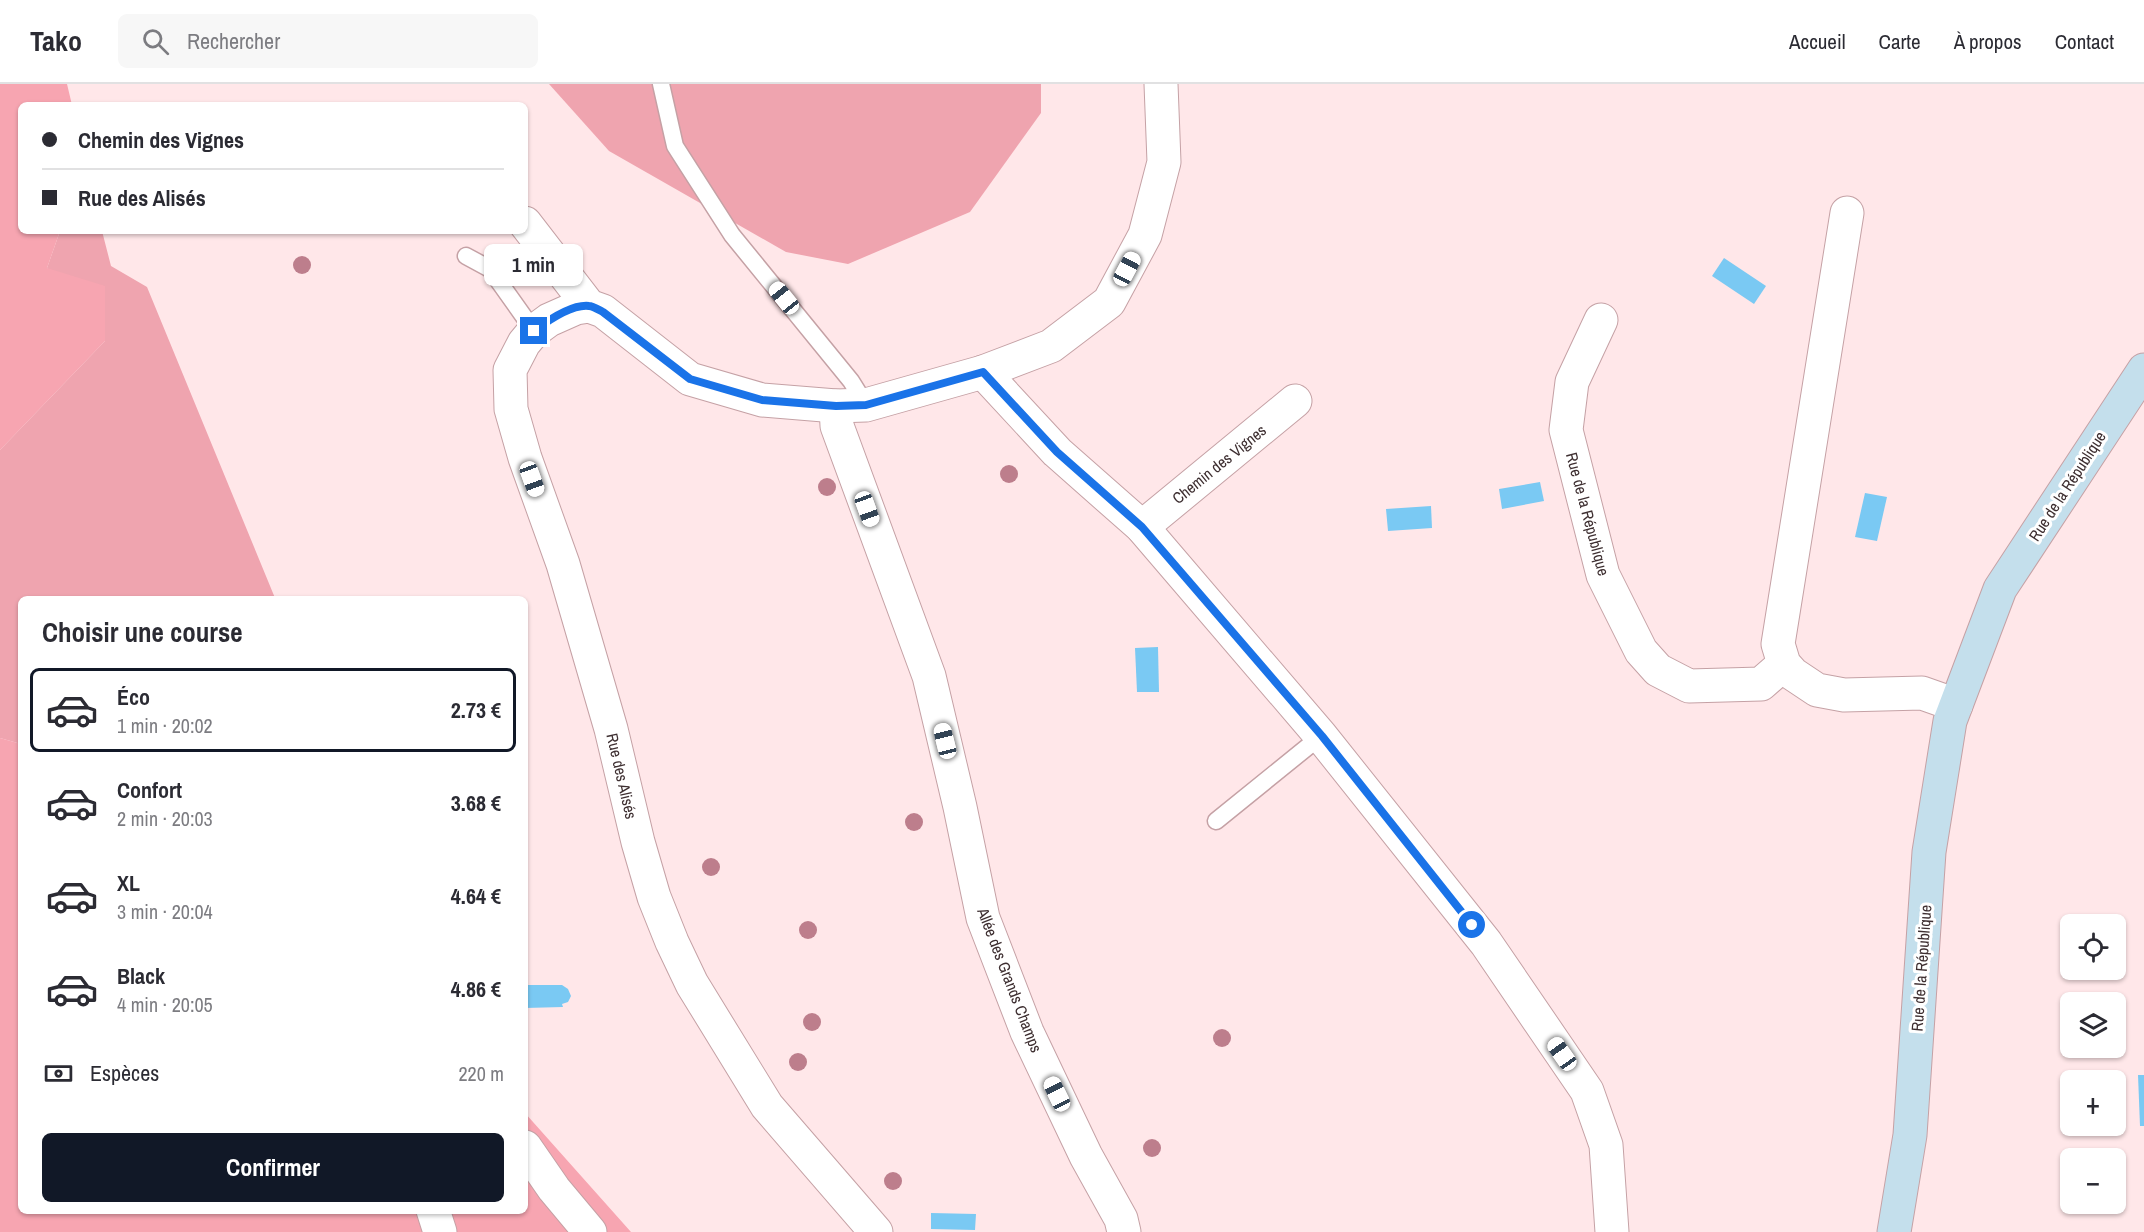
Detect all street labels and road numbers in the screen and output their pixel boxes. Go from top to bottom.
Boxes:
street label: Chemin des Vignes [1167,419,1271,509]
street label: Rue de la République [2023,427,2111,545]
street label: Rue de la République [1561,450,1615,578]
street label: Rue des Alisés [601,731,643,821]
street label: Allée des Grands Champs [972,904,1048,1055]
street label: Rue de la République [1906,904,1936,1032]

